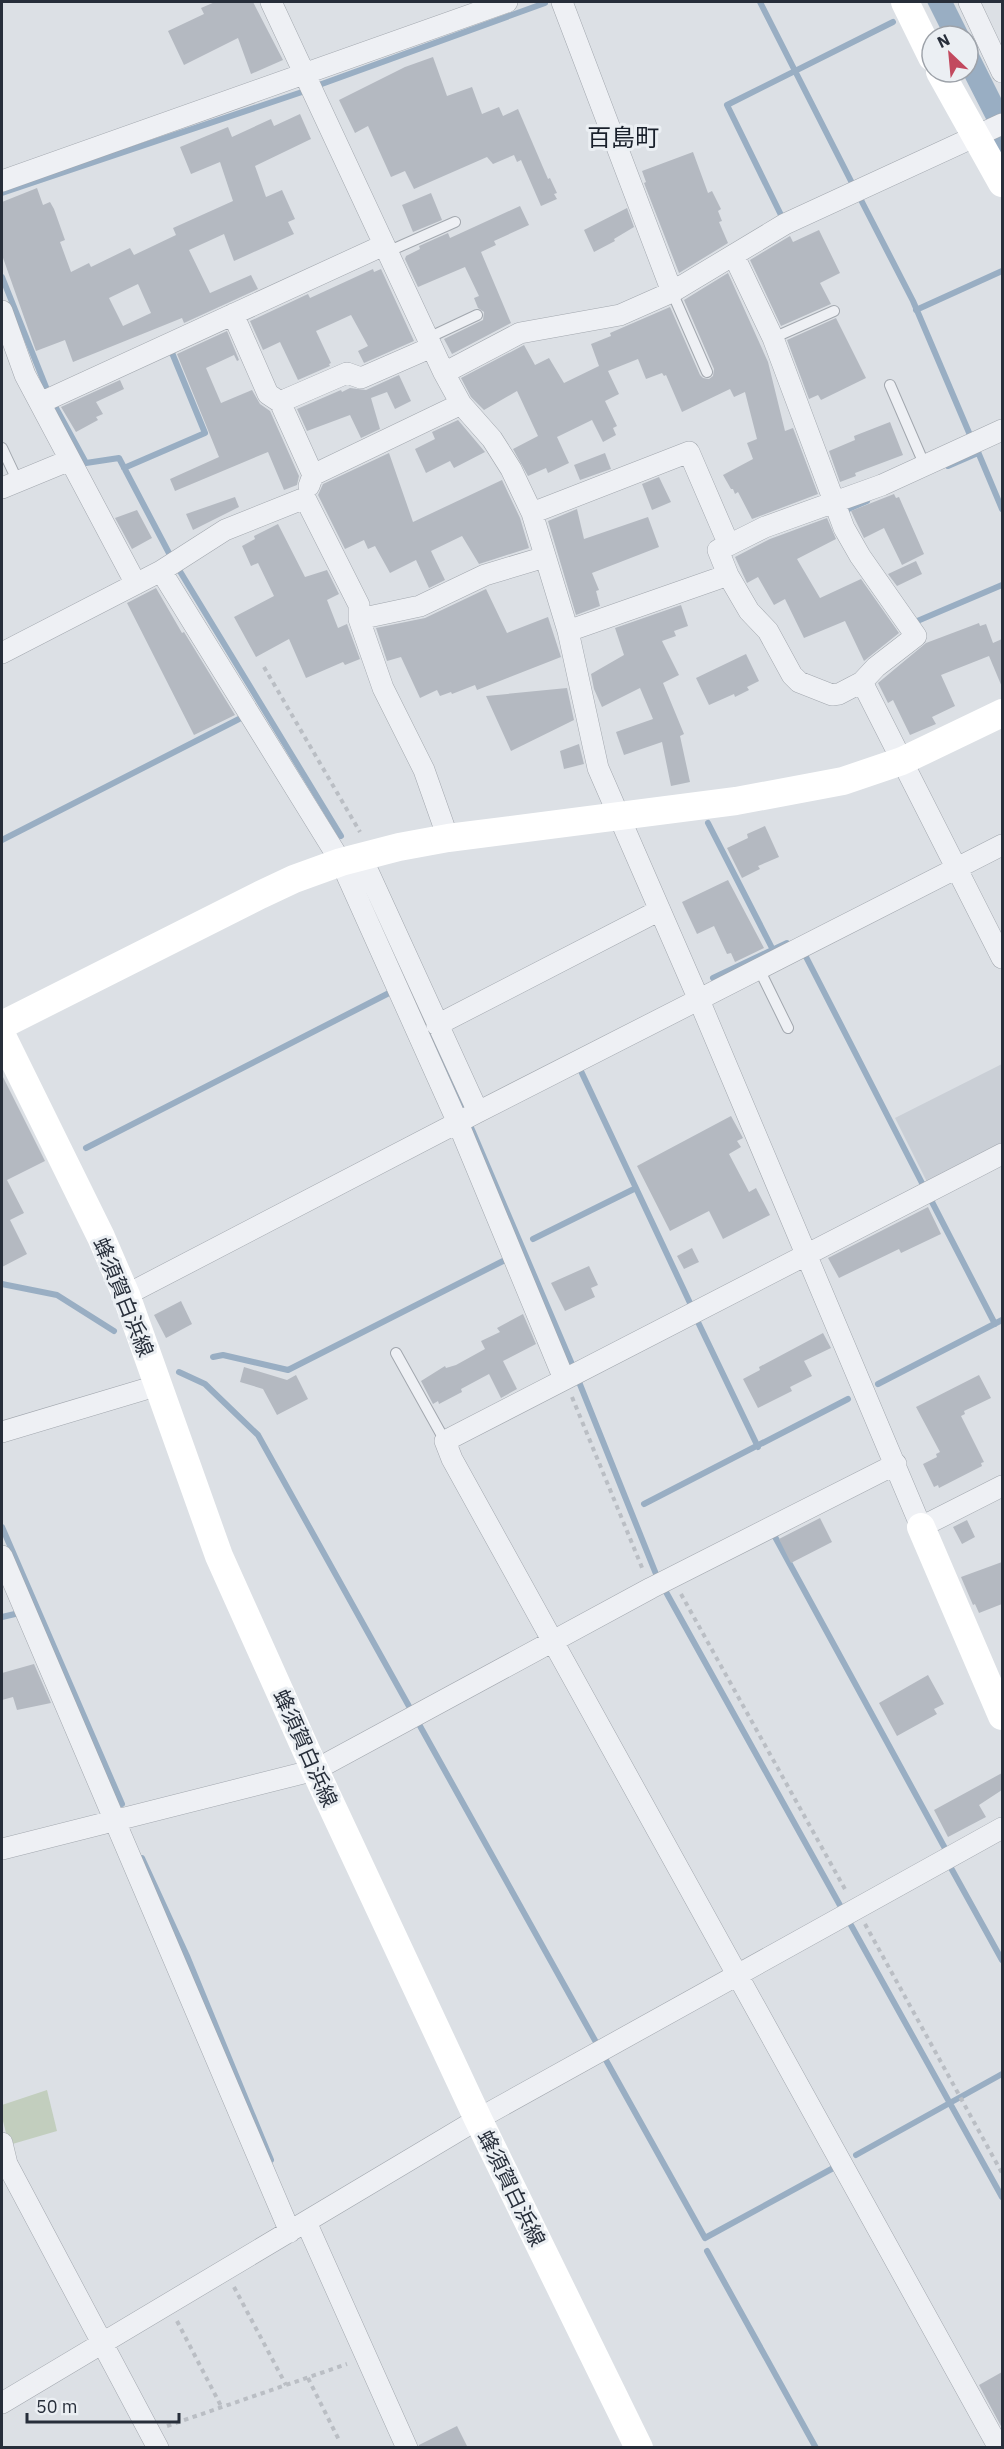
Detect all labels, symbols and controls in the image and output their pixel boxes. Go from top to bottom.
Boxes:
north arrow [920,24,980,84]
text: N [934,29,953,52]
district label: 百島町 [587,121,659,153]
street label: 蜂須賀白浜線 [87,1233,161,1361]
street label: 蜂須賀白浜線 [268,1685,344,1811]
street label: 蜂須賀白浜線 [472,2125,552,2251]
scale bar [27,2386,178,2424]
text: 50 m [36,2395,78,2418]

